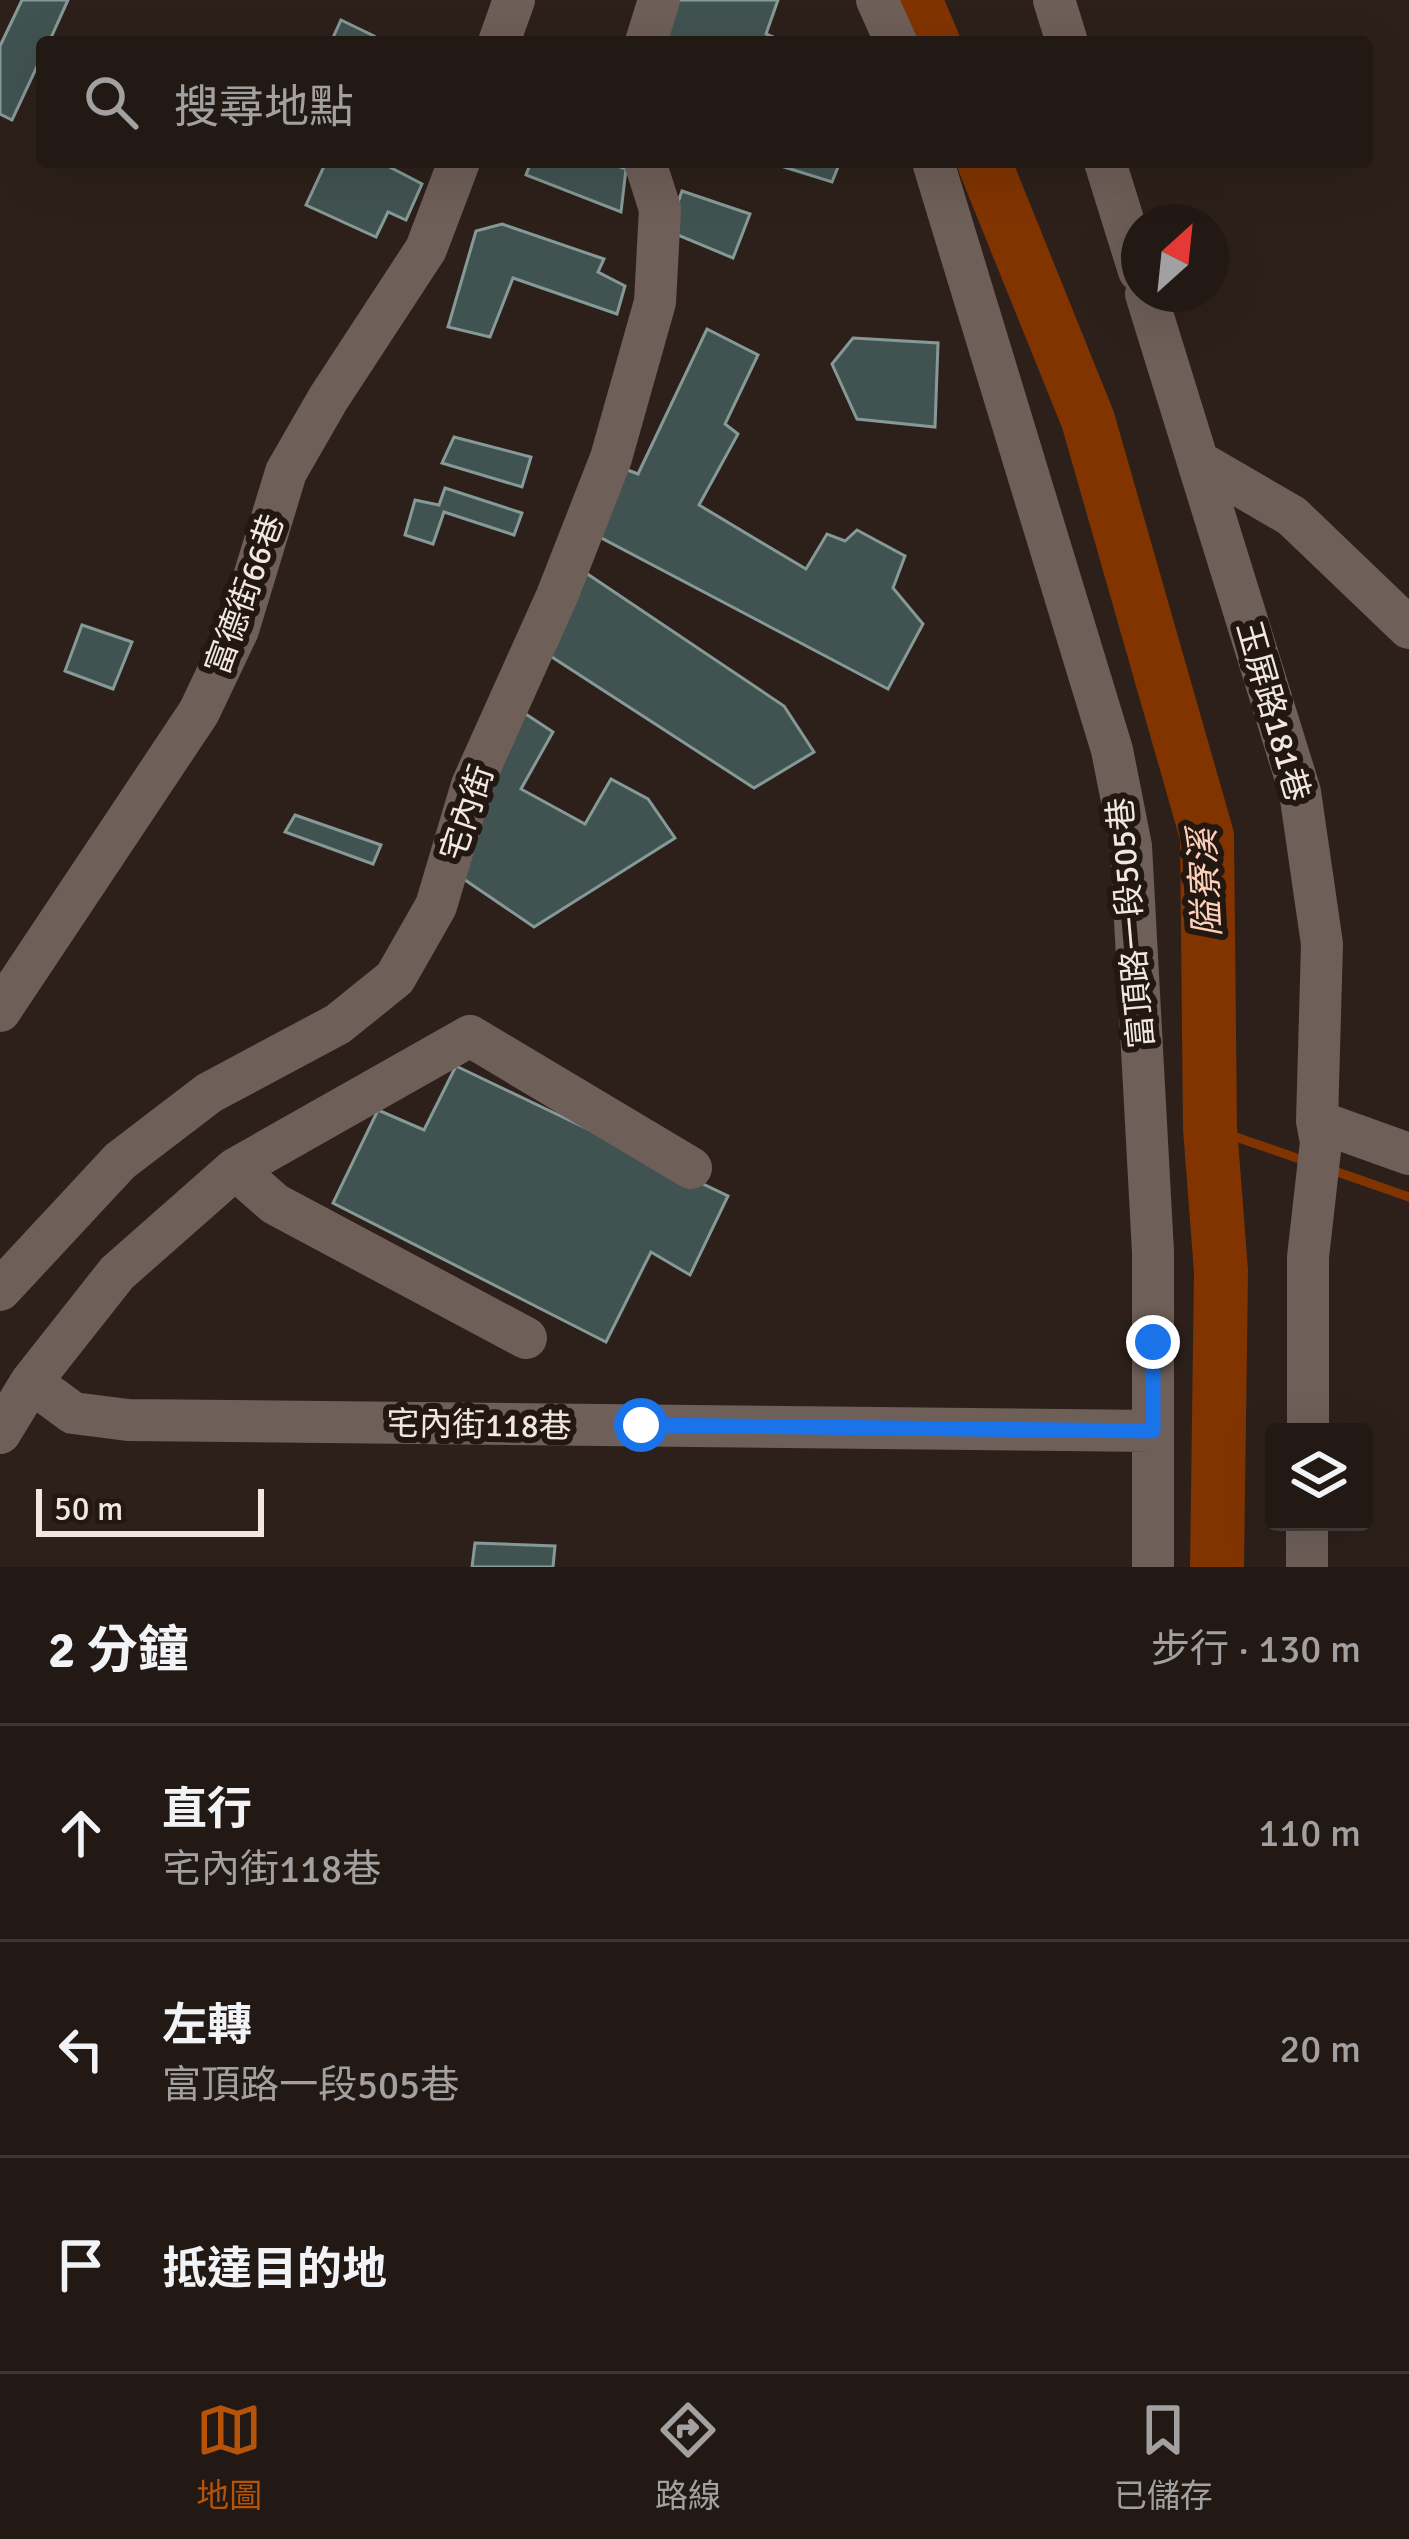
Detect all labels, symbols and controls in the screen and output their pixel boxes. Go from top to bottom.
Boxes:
search box [36,36,1373,168]
icon: search [78,69,144,135]
text: 搜尋地點 [174,80,354,135]
north arrow [1121,204,1229,312]
street label: 富德街66巷 [197,509,293,680]
street label: 玉屏路181巷 [1227,617,1318,806]
street label: 宅內街 [432,760,503,867]
street label: 富頂路一段505巷 [1100,796,1163,1050]
water label: 隘寮溪 [1180,823,1231,938]
route end [1126,1315,1180,1369]
route start [614,1398,668,1452]
street label: 宅內街118巷 [386,1403,572,1448]
map controls [1265,1423,1373,1531]
button: layers [1265,1423,1373,1531]
scale bar [36,1483,264,1536]
text: 50 m [54,1489,123,1530]
text: 2 分鐘 [48,1619,189,1682]
text: 步行 · 130 m [1151,1625,1361,1673]
text: 直行 [162,1782,252,1837]
icon: ahead [48,1800,114,1866]
text: 110 m [1258,1809,1361,1857]
text: 宅內街118巷 [162,1845,381,1893]
text: 左轉 [162,1998,252,2053]
icon: left [48,2016,114,2082]
text: 20 m [1279,2025,1361,2073]
text: 富頂路一段505巷 [162,2061,459,2109]
icon: arrive [48,2232,114,2298]
text: 抵達目的地 [162,2242,387,2297]
tab: 地圖 [196,2397,262,2517]
tab: 路線 [655,2397,721,2517]
tab: 已儲存 [1114,2397,1213,2517]

